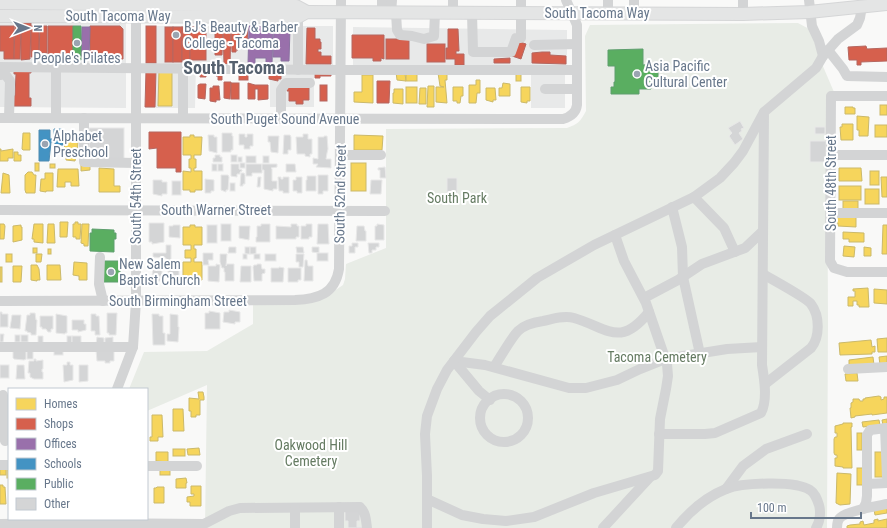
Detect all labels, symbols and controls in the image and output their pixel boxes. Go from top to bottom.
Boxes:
street label: South Tacoma Way [545,5,650,21]
north arrow [8,8,48,48]
street label: South Tacoma Way [66,8,171,24]
place label: BJ's Beauty & Barber College - Tacoma [184,19,298,51]
text: N [31,25,44,32]
marker: BJ's Beauty & Barber College - Tacoma [171,30,181,40]
marker: People's Pilates [72,38,82,48]
place label: People's Pilates [33,50,121,66]
district label: South Tacoma [183,57,285,78]
place label: Asia Pacific Cultural Center [645,58,727,90]
marker: Asia Pacific Cultural Center [632,69,642,79]
street label: South Puget Sound Avenue [211,111,360,127]
place label: Alphabet Preschool [53,128,108,160]
street label: South 48th Street [823,135,839,231]
marker: Alphabet Preschool [40,139,50,149]
street label: South 52nd Street [331,144,349,244]
street label: South 54th Street [128,148,144,244]
park label: South Park [427,190,488,206]
street label: South Warner Street [161,202,271,218]
place label: New Salem Baptist Church [119,256,200,288]
marker: New Salem Baptist Church [106,267,116,277]
street label: South Birmingham Street [109,293,247,309]
park label: Tacoma Cemetery [607,349,707,365]
legend [8,388,148,520]
text: Homes [44,397,78,411]
text: Shops [44,417,73,431]
text: Offices [44,437,77,451]
park label: Oakwood Hill Cemetery [274,437,348,469]
text: Schools [44,457,82,471]
text: Public [44,477,74,491]
scale bar [751,494,861,520]
text: Other [44,497,70,511]
text: 100 m [757,501,787,515]

